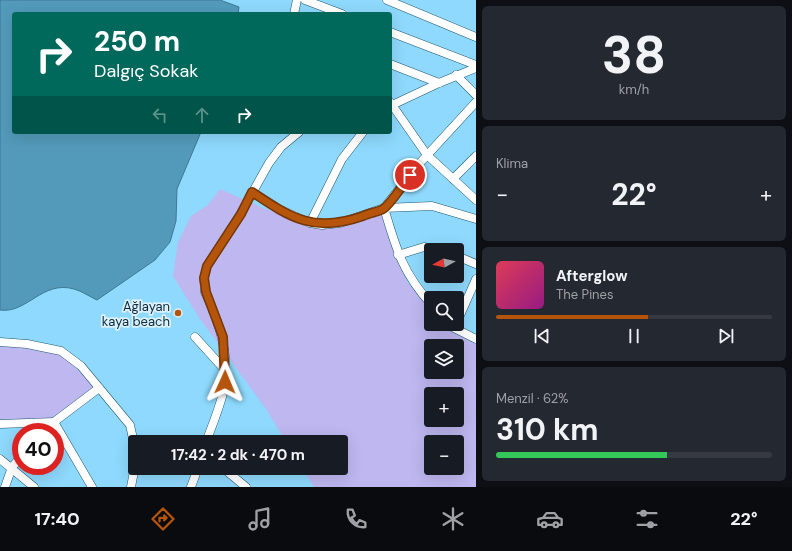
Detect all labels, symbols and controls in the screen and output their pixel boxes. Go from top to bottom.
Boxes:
text: 38 [602,21,666,89]
text: 250 m [94,23,180,60]
icon: right [28,28,80,80]
text: Dalgıç Sokak [94,59,198,83]
text: km/h [619,81,649,98]
icon: left [149,104,171,126]
icon: ahead [191,104,213,126]
icon: right [233,104,255,126]
text: Klima [496,155,528,172]
pin [393,158,427,192]
icon: arrive [399,164,421,186]
text: 22° [611,175,657,214]
text: − [496,180,508,209]
text: + [760,180,772,209]
north arrow [424,243,464,283]
map controls [424,243,464,475]
text: Afterglow [556,266,628,286]
text: The Pines [556,286,613,303]
button: search [424,291,464,331]
place label: Ağlayan kaya beach [102,298,170,330]
marker: Ağlayan kaya beach [173,308,183,318]
icon: previous [531,325,553,347]
icon: pause [623,325,645,347]
icon: next [715,325,737,347]
button: layers [424,339,464,379]
position arrow [204,361,246,403]
button: + [424,387,464,427]
text: Menzil · 62% [496,390,569,407]
text: 310 km [496,410,599,449]
speed limit sign: 40 [12,423,64,475]
button: − [424,435,464,475]
text: 17:42 · 2 dk · 470 m [171,445,305,465]
icon: directions [149,505,177,533]
icon: music [246,505,274,533]
icon: phone [342,505,370,533]
icon: climate [439,505,467,533]
icon: car [536,505,564,533]
icon: filters [633,505,661,533]
text: 17:40 [34,507,80,531]
text: 22° [730,507,758,531]

